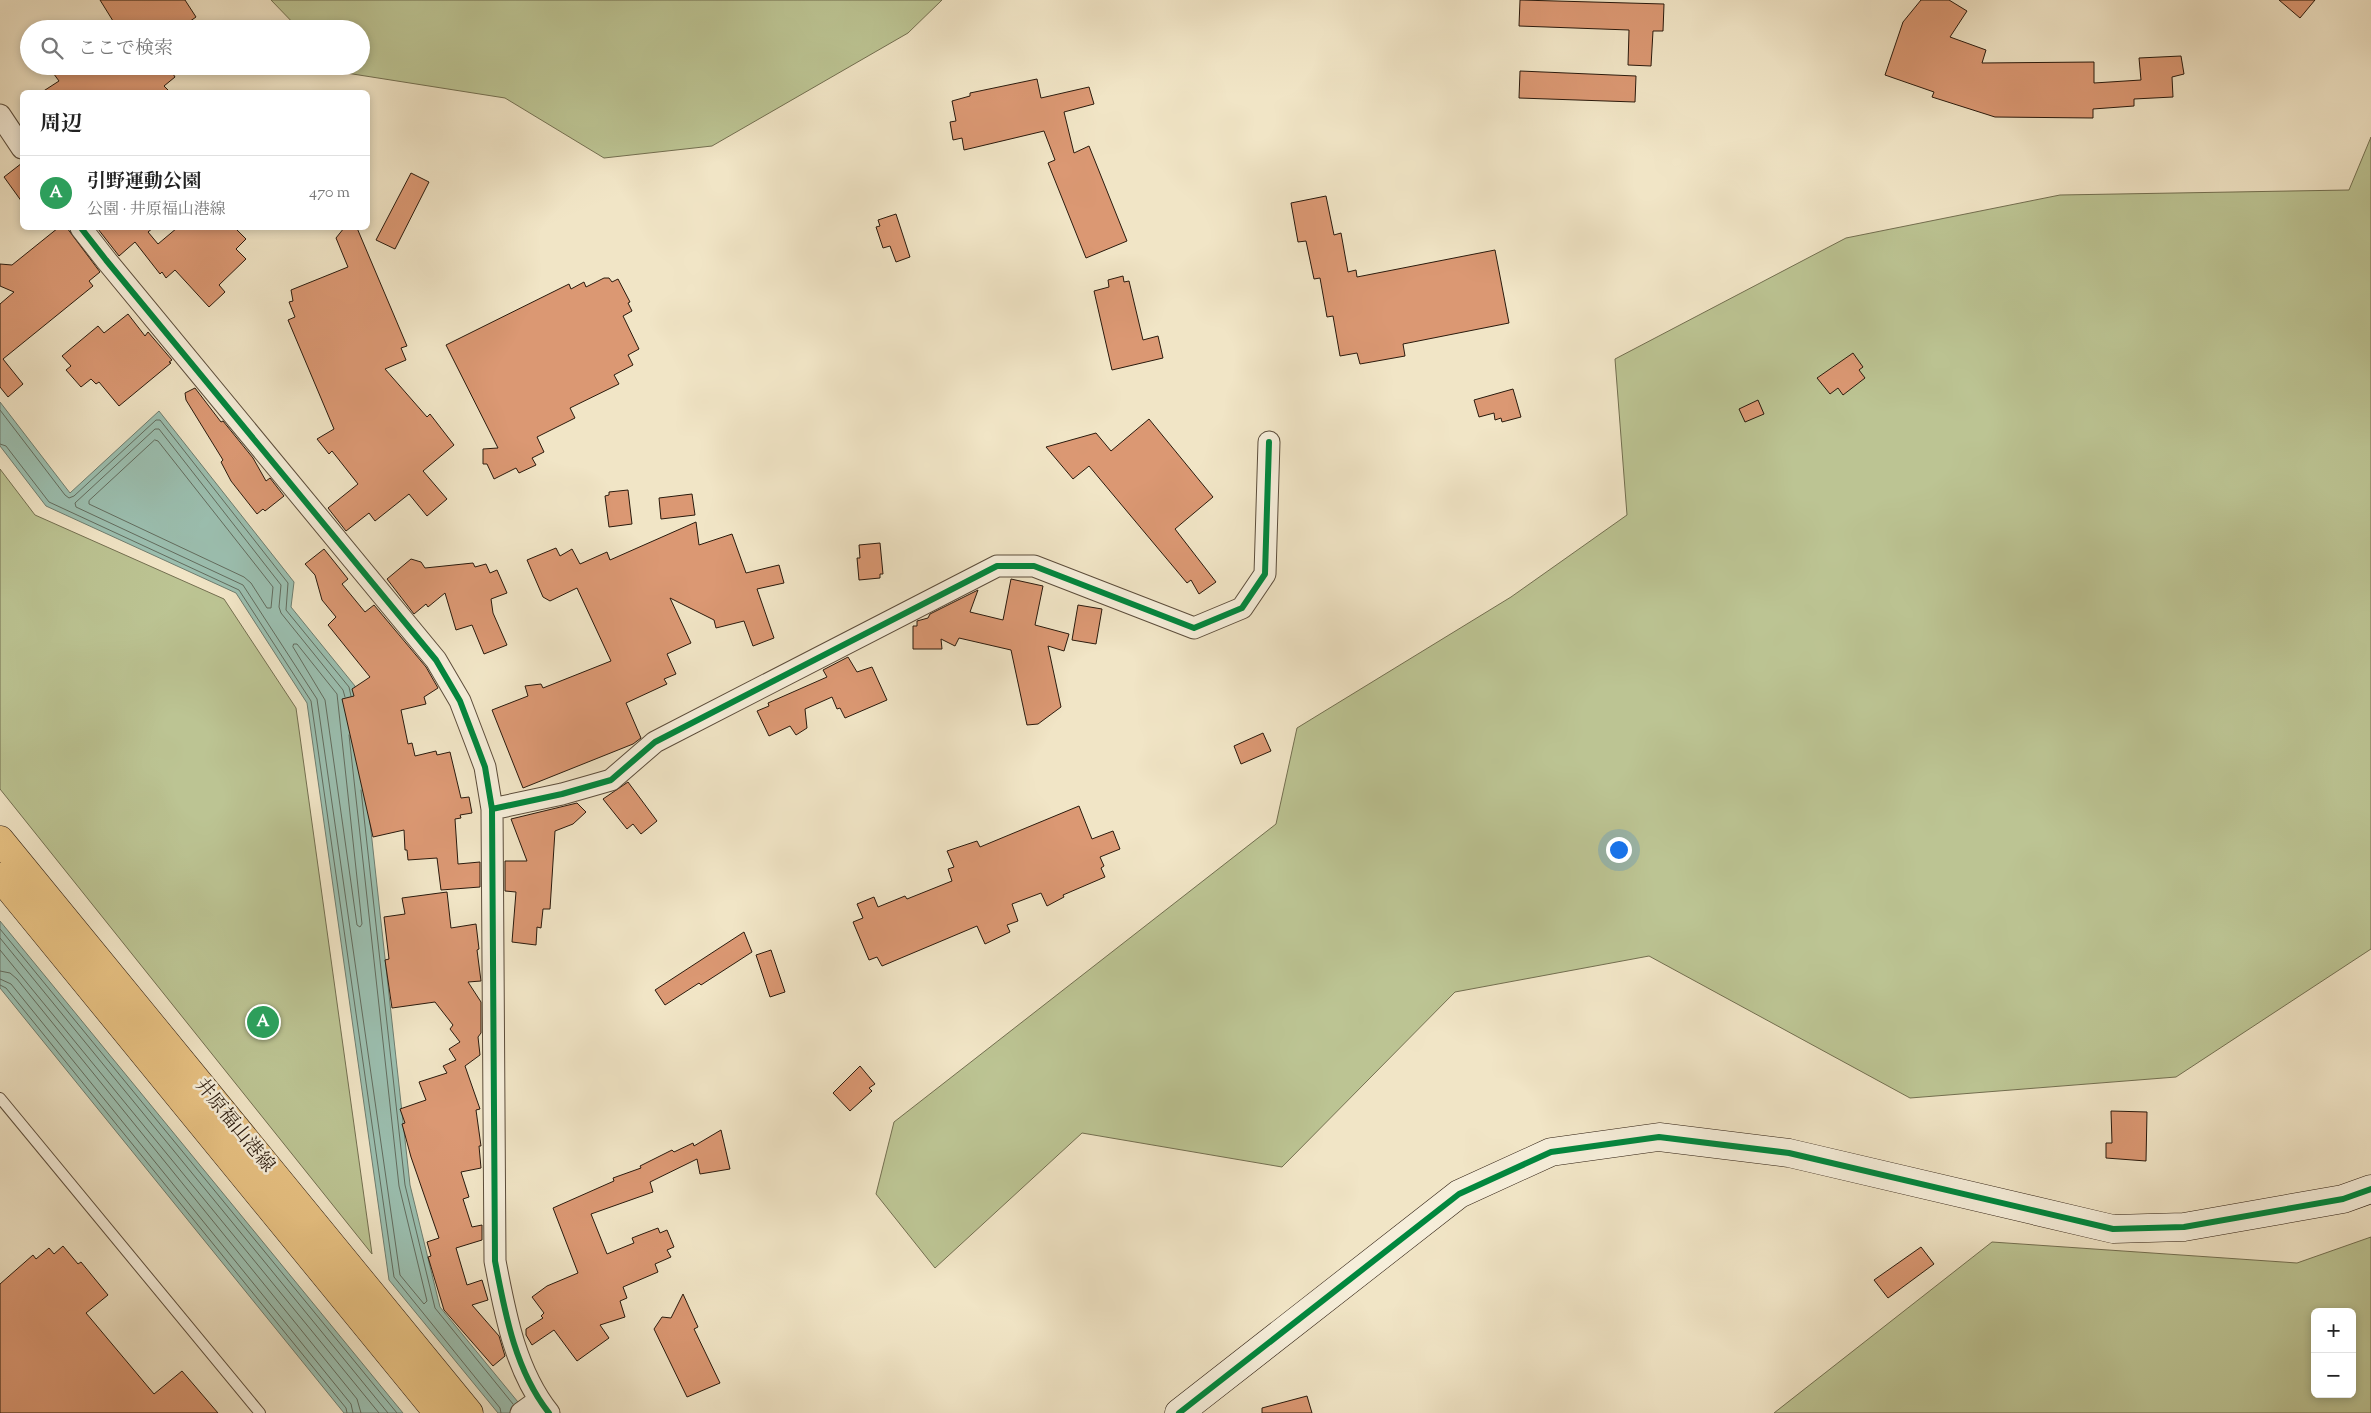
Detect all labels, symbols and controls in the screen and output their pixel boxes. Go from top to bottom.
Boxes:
search box [20,20,370,75]
icon: search [38,34,66,62]
text: ここで検索 [78,36,173,63]
text: 周辺 [40,110,82,140]
text: 引野運動公園 [87,169,201,196]
text: A [50,182,63,205]
text: 470 m [309,182,350,205]
text: 公園 · 井原福山港線 [87,199,226,222]
your location [1606,837,1632,863]
pin: A [247,1003,279,1041]
street label: 井原福山港線 [188,1073,280,1179]
map controls [2311,1308,2356,1398]
button: + [2311,1308,2356,1353]
button: − [2311,1353,2356,1398]

